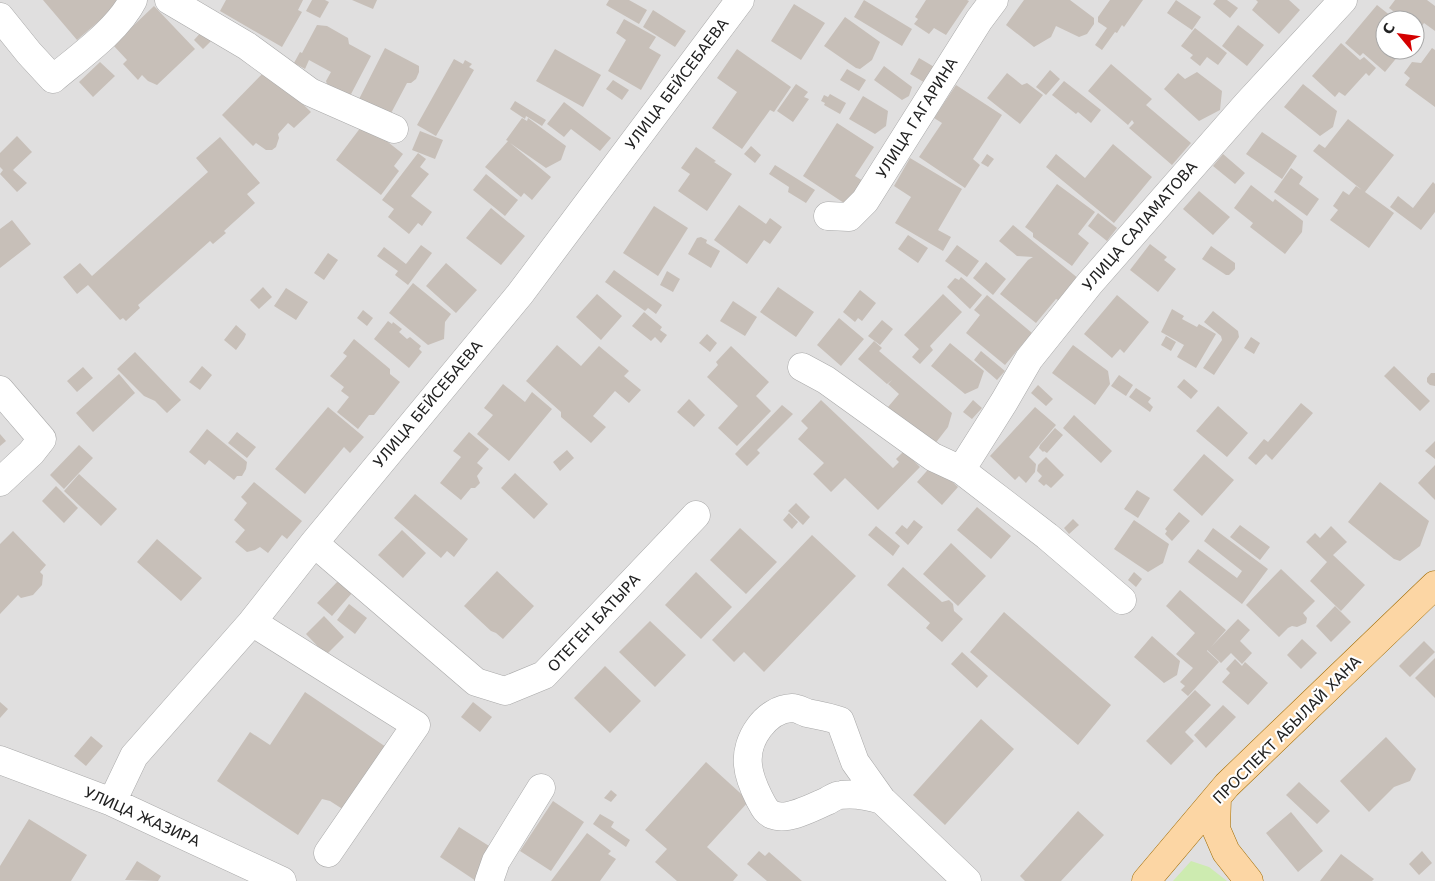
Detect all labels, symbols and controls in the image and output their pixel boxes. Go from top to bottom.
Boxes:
north arrow [1375,10,1425,60]
street label: УЛИЦА БЕЙСЕБАЕВА [621,14,733,153]
text: С [1379,20,1398,37]
street label: УЛИЦА ГАГАРИНА [873,54,962,182]
street label: УЛИЦА САЛАМАТОВА [1079,157,1202,294]
street label: УЛИЦА БЕЙСЕБАЕВА [369,336,487,471]
street label: ОТЕГЕН БАТЫРА [544,570,645,676]
street label: ПРОСПЕКТ АБЫЛАЙ ХАНА [1209,651,1365,808]
street label: УЛИЦА ЖАЗИРА [81,783,203,851]

